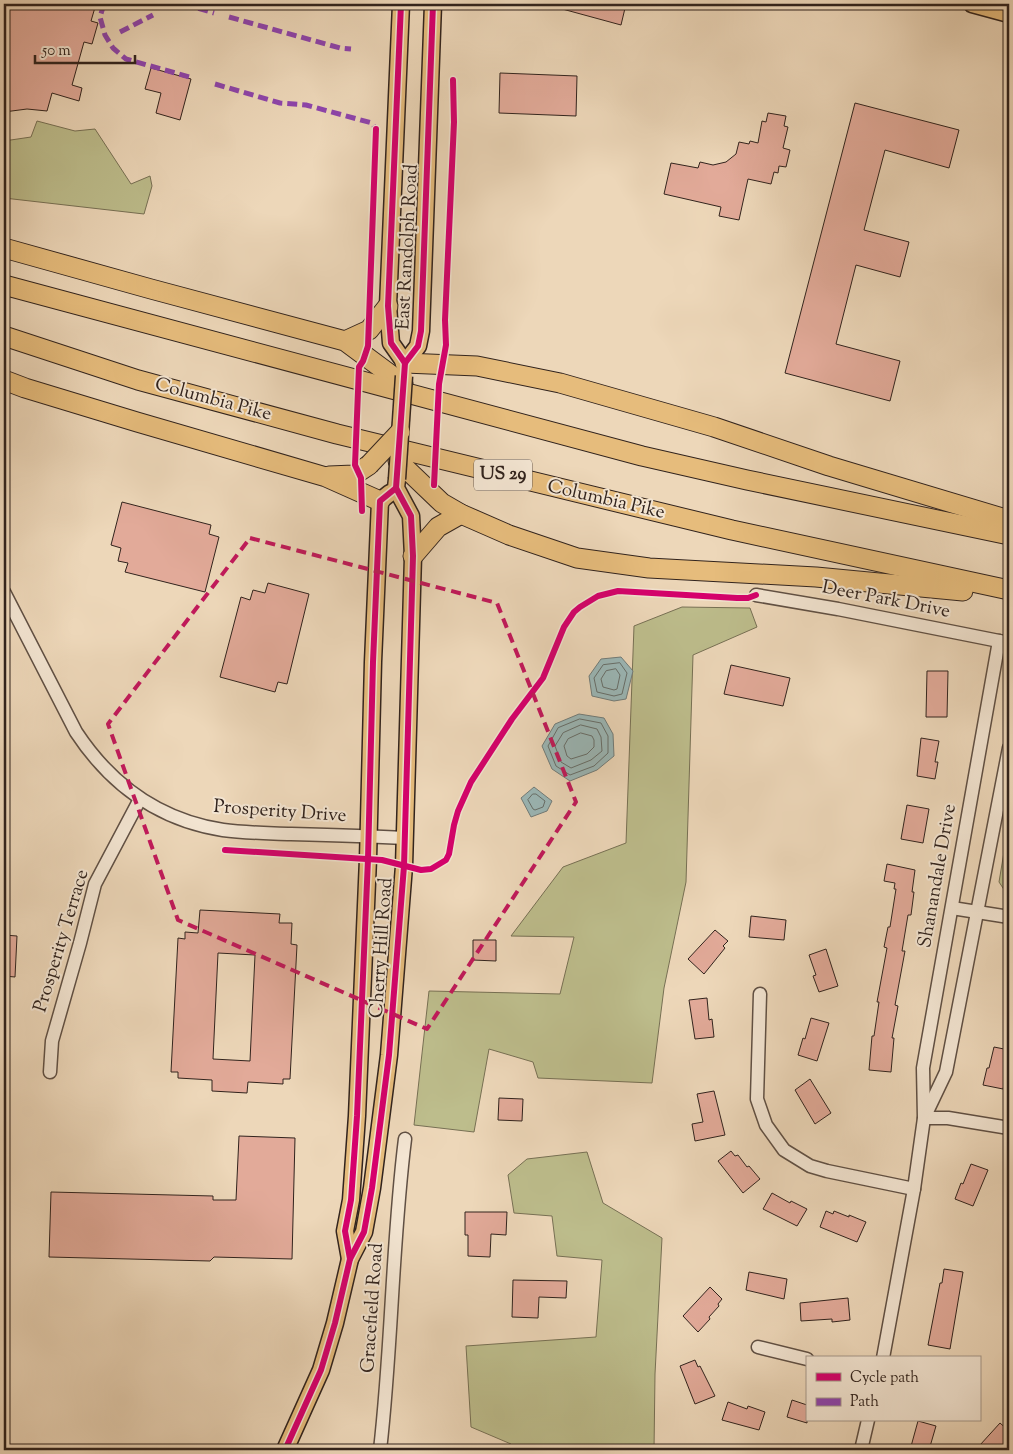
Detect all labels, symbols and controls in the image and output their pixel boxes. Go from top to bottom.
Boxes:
scale bar [35,32,135,64]
text: 50 m [41,41,71,62]
street label: East Randolph Road [390,163,426,331]
street label: Columbia Pike [152,371,275,429]
road number: US 29 [474,460,532,490]
street label: Columbia Pike [545,473,668,527]
street label: Deer Park Drive [820,574,953,626]
street label: Prosperity Drive [213,794,347,830]
street label: Shanandale Drive [912,802,964,950]
street label: Prosperity Terrace [27,866,97,1016]
street label: Cherry Hill Road [364,877,400,1019]
street label: Gracefield Road [355,1242,391,1374]
legend [806,1356,980,1422]
text: Cycle path [850,1368,919,1389]
text: Path [850,1392,879,1413]

